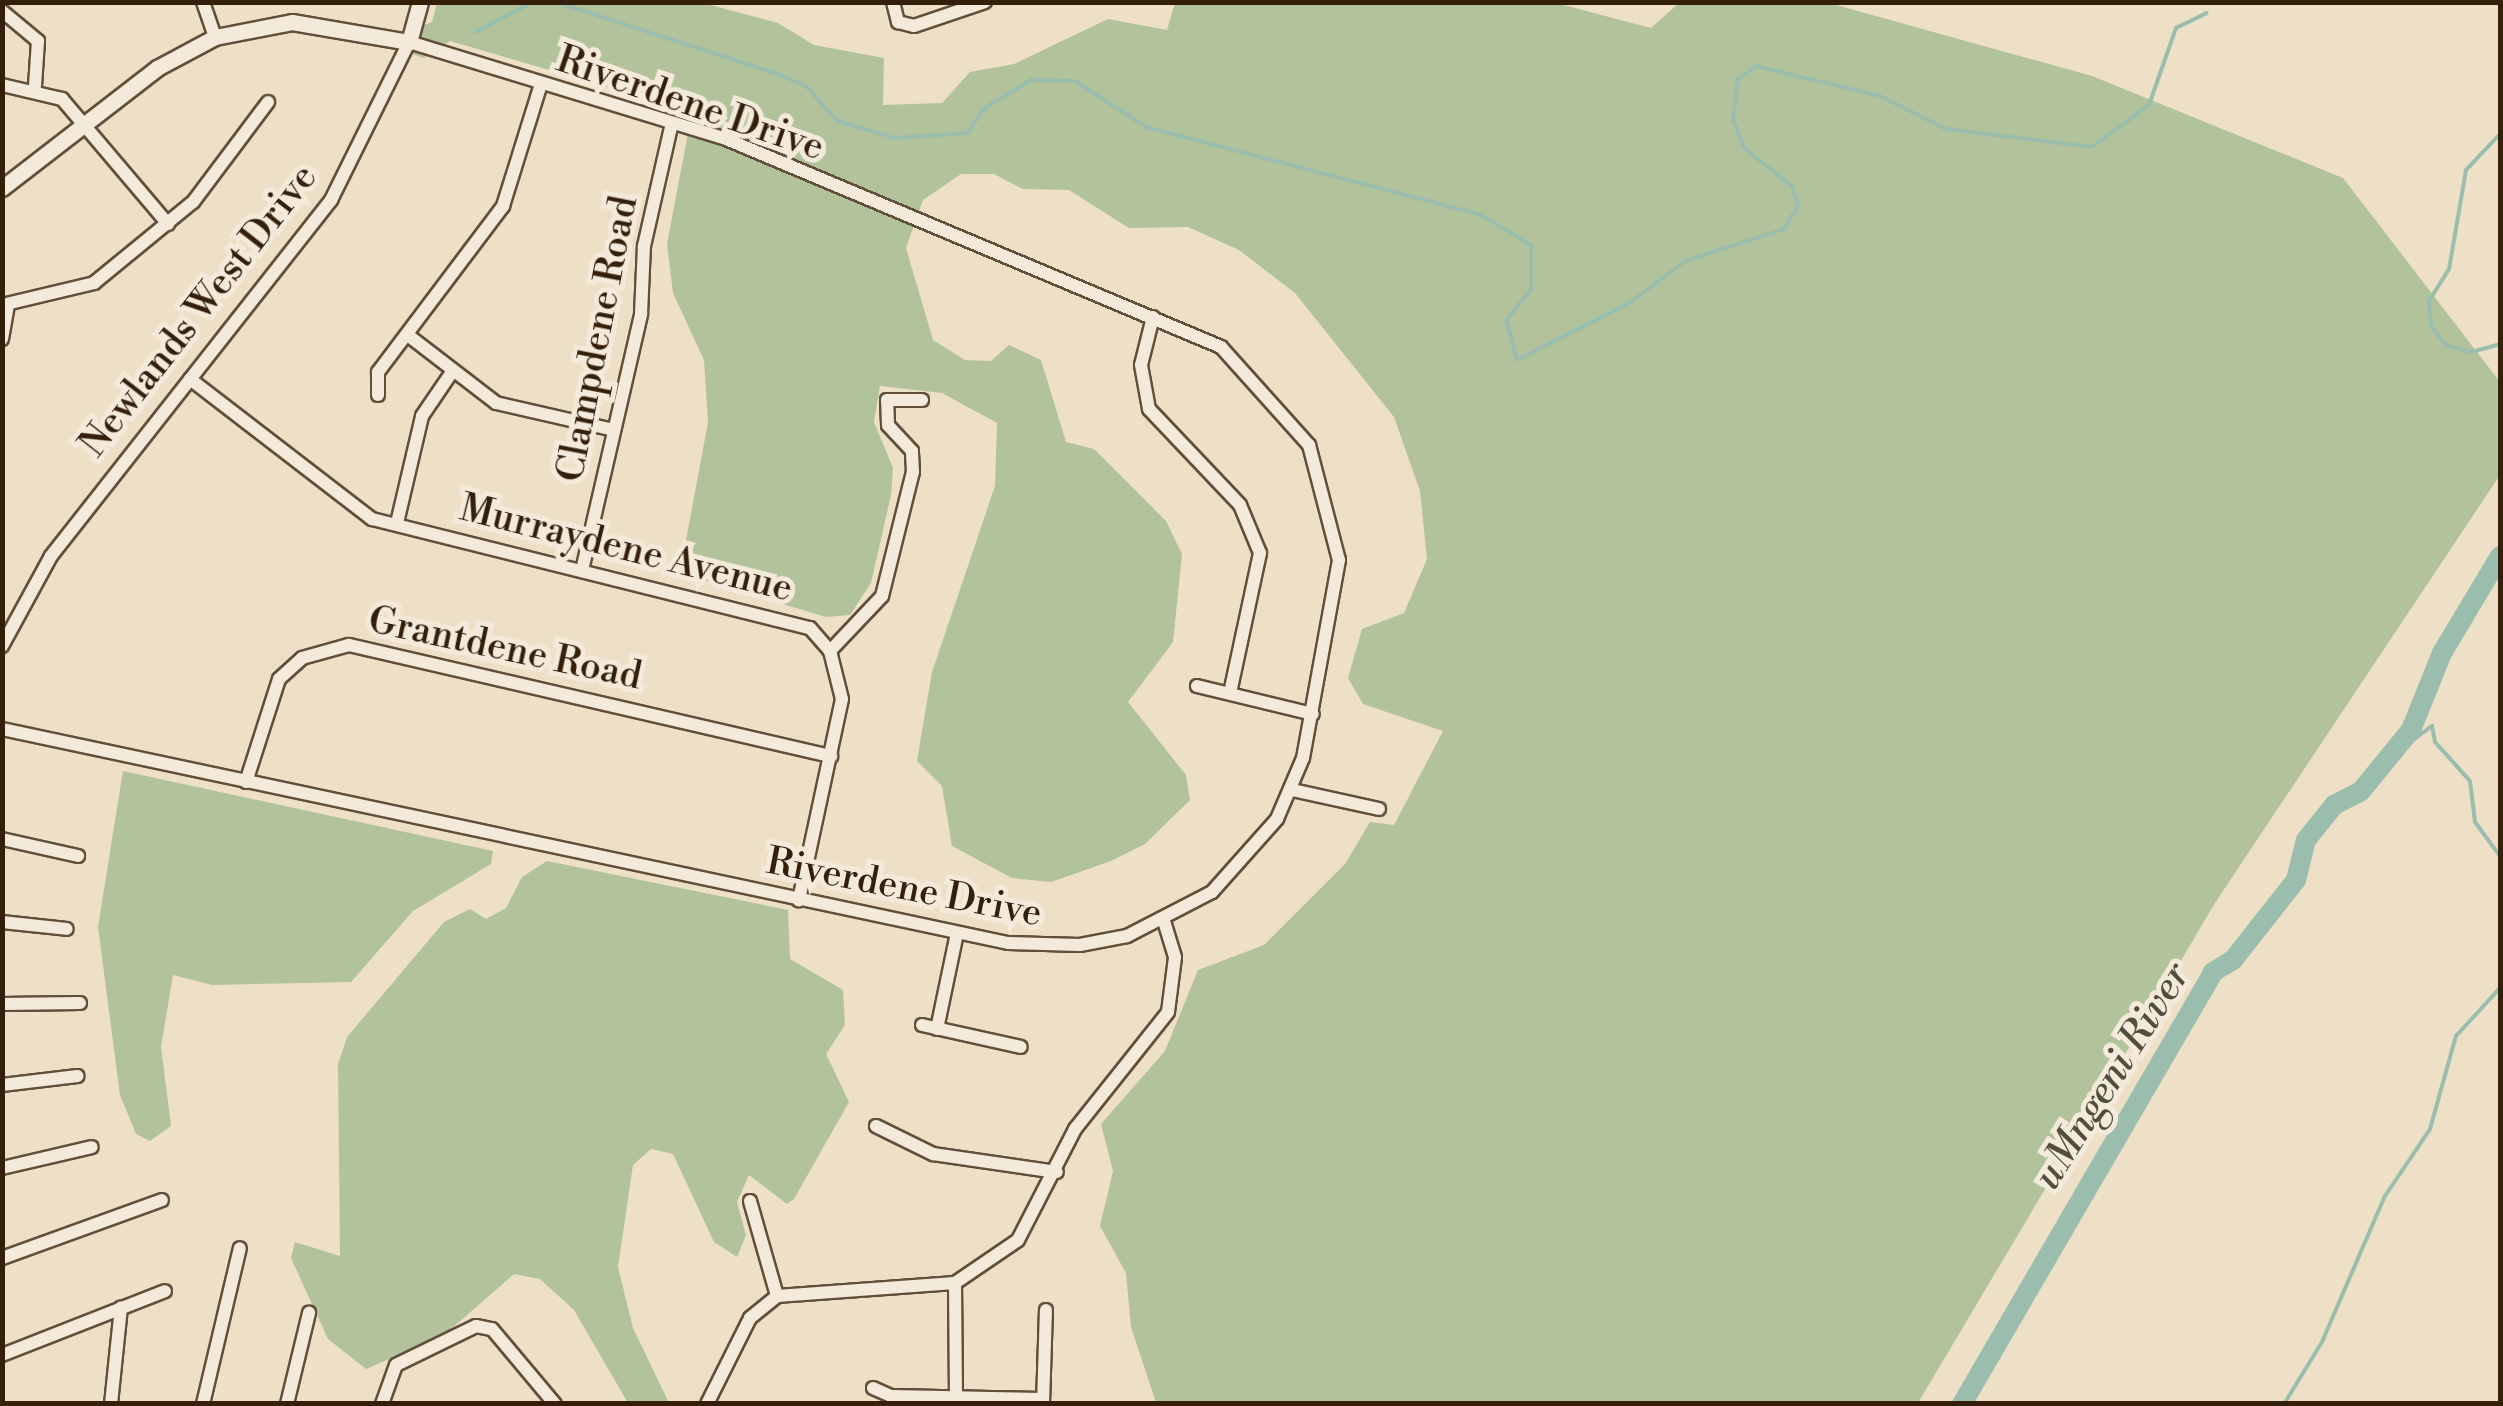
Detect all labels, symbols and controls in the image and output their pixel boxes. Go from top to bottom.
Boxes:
street label: Riverdene Drive [550,37,830,171]
street label: Newlands West Drive [71,156,327,466]
street label: Clampdene Road [548,192,648,486]
street label: Murraydene Avenue [455,486,797,612]
street label: Grantdene Road [364,598,646,700]
street label: Riverdene Drive [762,839,1046,937]
water label: uMngeni River [2023,954,2201,1198]

